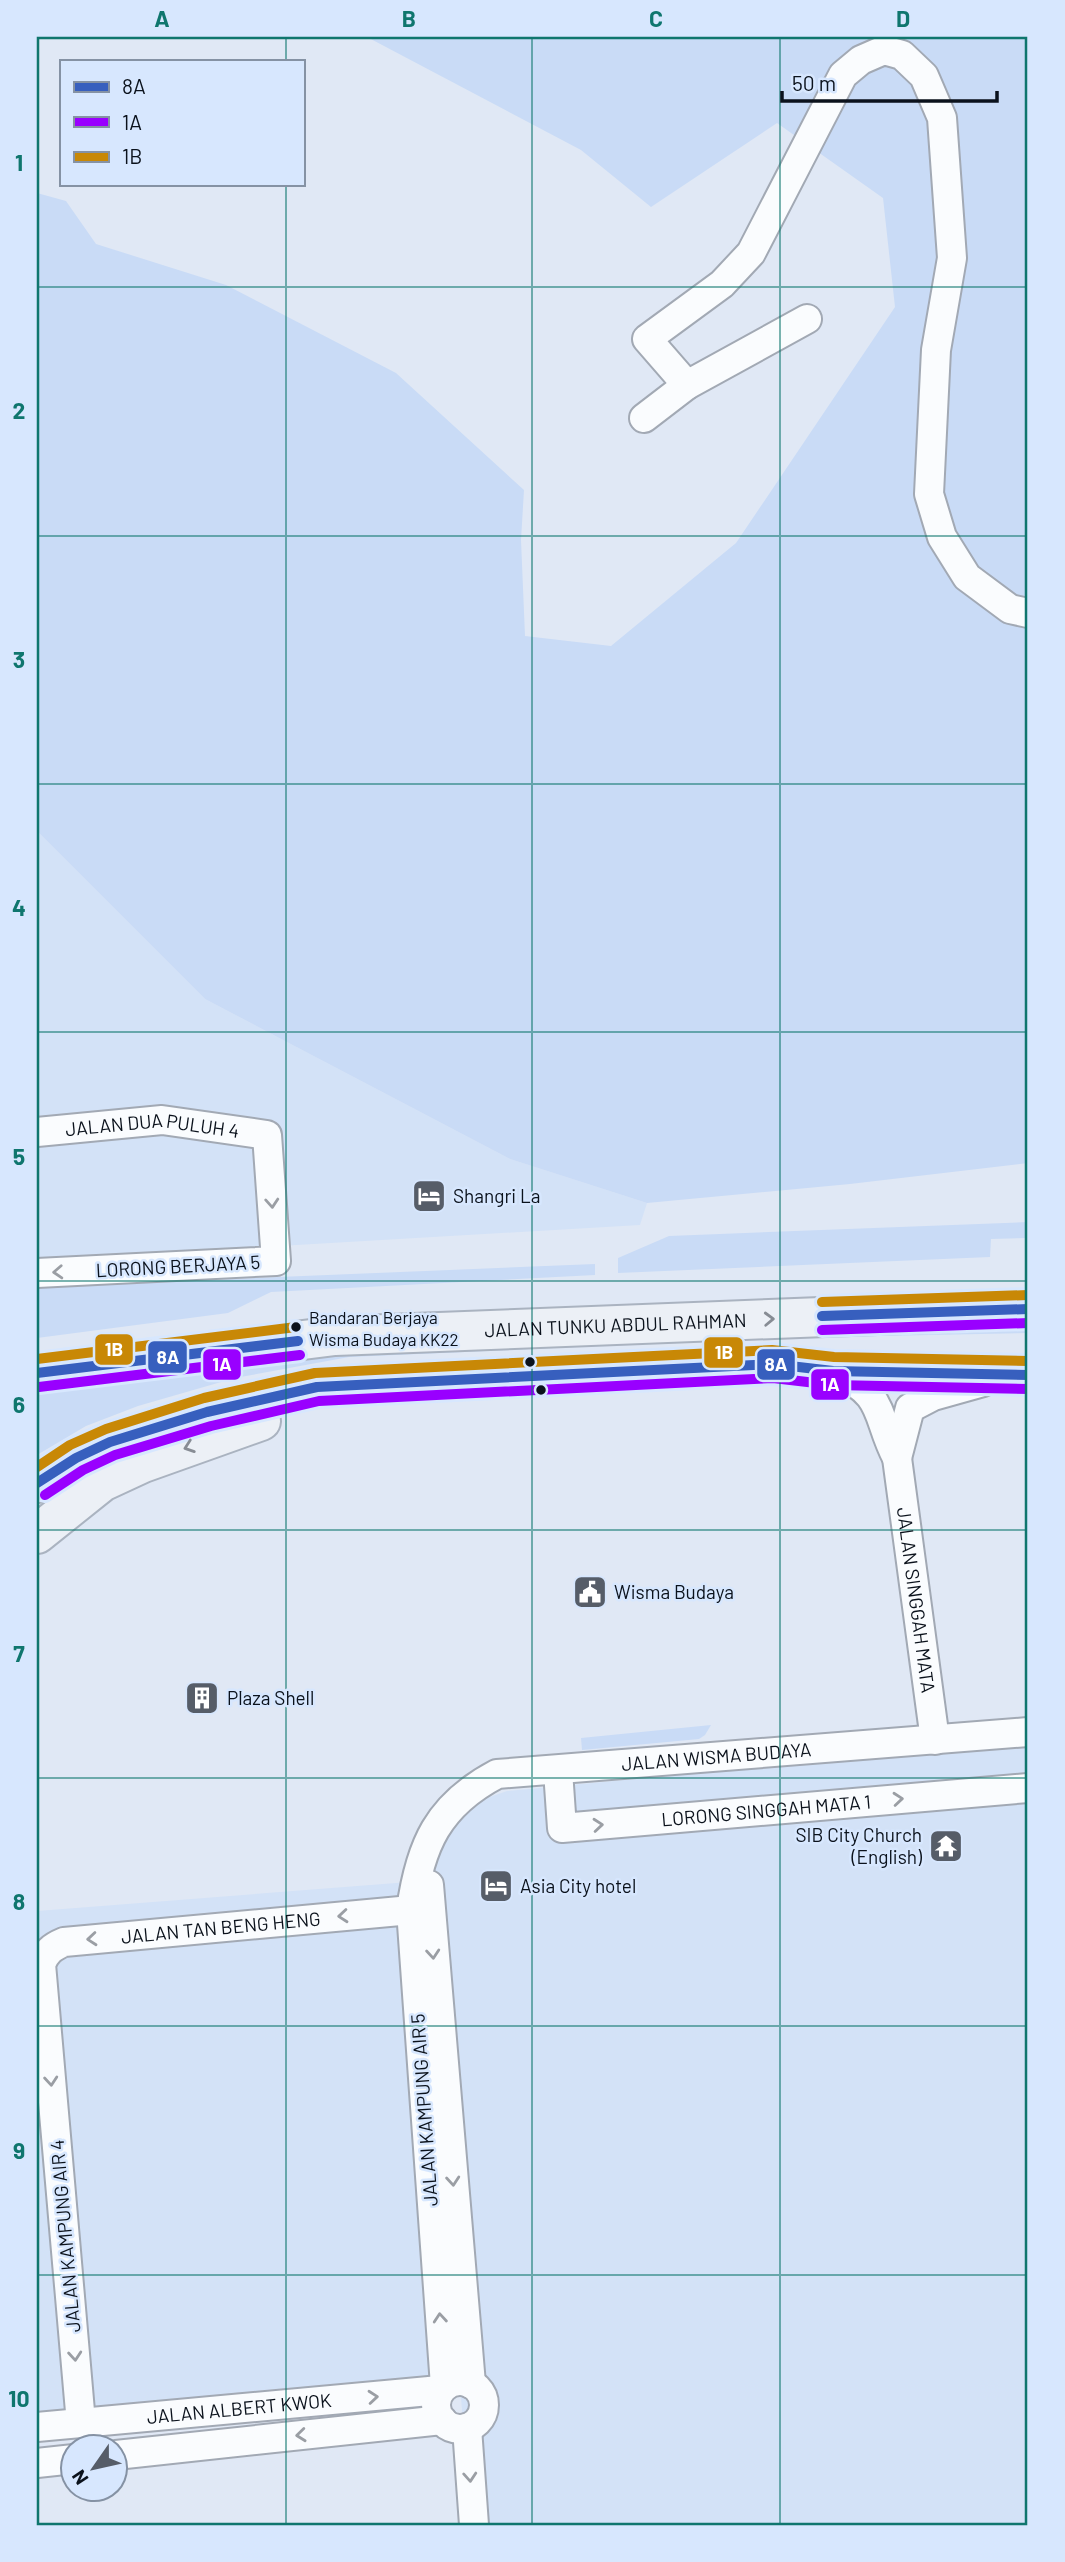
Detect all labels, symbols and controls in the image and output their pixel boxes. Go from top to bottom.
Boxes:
text: A [154,4,170,32]
text: B [402,4,416,32]
text: C [649,4,663,32]
text: D [896,4,910,32]
legend [60,60,304,186]
scale bar [782,60,997,104]
text: 50 m [792,70,836,95]
text: 8A [122,73,146,98]
text: 1A [122,109,142,134]
text: 1B [122,143,143,168]
text: 1 [15,148,23,176]
text: 2 [13,396,25,424]
text: 3 [13,645,25,673]
text: 4 [12,893,26,921]
street label: JALAN DUA PULUH 4 [64,1108,241,1142]
text: 5 [13,1142,25,1170]
hotel icon: Shangri La [410,1177,448,1215]
place label: Shangri La [453,1184,541,1207]
one-way arrow [264,1198,279,1209]
street label: LORONG BERJAYA 5 [95,1250,261,1281]
one-way arrow [52,1264,63,1279]
place label: Bandaran Berjaya Wisma Budaya KK22 [309,1307,459,1349]
street label: JALAN TUNKU ABDUL RAHMAN [484,1308,747,1341]
one-way arrow [763,1311,774,1326]
marker: Bandaran Berjaya Wisma Budaya KK22 [289,1320,303,1334]
line badge: 1B [94,1333,134,1366]
line badge: 1B [703,1336,744,1369]
text: 1B [105,1337,123,1360]
line badge: 8A [147,1340,188,1374]
text: 1B [715,1340,733,1363]
text: 8A [156,1345,180,1368]
line badge: 1A [202,1348,242,1381]
line badge: 8A [756,1348,796,1381]
text: 1A [212,1352,232,1375]
text: 8A [764,1352,788,1375]
unlabelled marker [523,1355,537,1369]
line badge: 1A [810,1368,850,1401]
text: 1A [820,1372,840,1395]
unlabelled marker [534,1383,548,1397]
text: 6 [13,1390,25,1418]
one-way arrow [184,1439,196,1453]
street label: JALAN SINGGAH MATA [893,1506,941,1694]
public building icon: Wisma Budaya [571,1573,609,1611]
place label: Wisma Budaya [614,1580,734,1603]
text: 7 [13,1639,25,1667]
building icon: Plaza Shell [183,1679,221,1717]
place label: Plaza Shell [227,1686,314,1709]
street label: JALAN WISMA BUDAYA [621,1737,812,1775]
street label: LORONG SINGGAH MATA 1 [660,1790,872,1830]
one-way arrow [892,1792,903,1807]
one-way arrow [593,1818,604,1833]
place label: SIB City Church (English) [796,1823,923,1868]
temple icon: SIB City Church (English) [927,1827,965,1865]
hotel icon: Asia City hotel [477,1867,515,1905]
place label: Asia City hotel [520,1874,636,1897]
text: 8 [13,1887,25,1915]
street label: JALAN TAN BENG HENG [120,1906,322,1948]
one-way arrow [337,1908,348,1923]
one-way arrow [86,1932,98,1947]
one-way arrow [425,1949,440,1960]
street label: JALAN KAMPUNG AIR 5 [405,2013,442,2207]
one-way arrow [43,2076,58,2087]
text: 9 [13,2136,25,2164]
street label: JALAN KAMPUNG AIR 4 [45,2139,84,2333]
one-way arrow [445,2175,460,2186]
one-way arrow [433,2312,448,2323]
one-way arrow [67,2351,82,2362]
text: 10 [8,2384,30,2412]
street label: JALAN ALBERT KWOK [146,2388,333,2428]
one-way arrow [367,2389,379,2404]
one-way arrow [295,2428,307,2443]
north arrow [60,2432,130,2502]
text: N [66,2466,93,2489]
one-way arrow [463,2471,478,2482]

